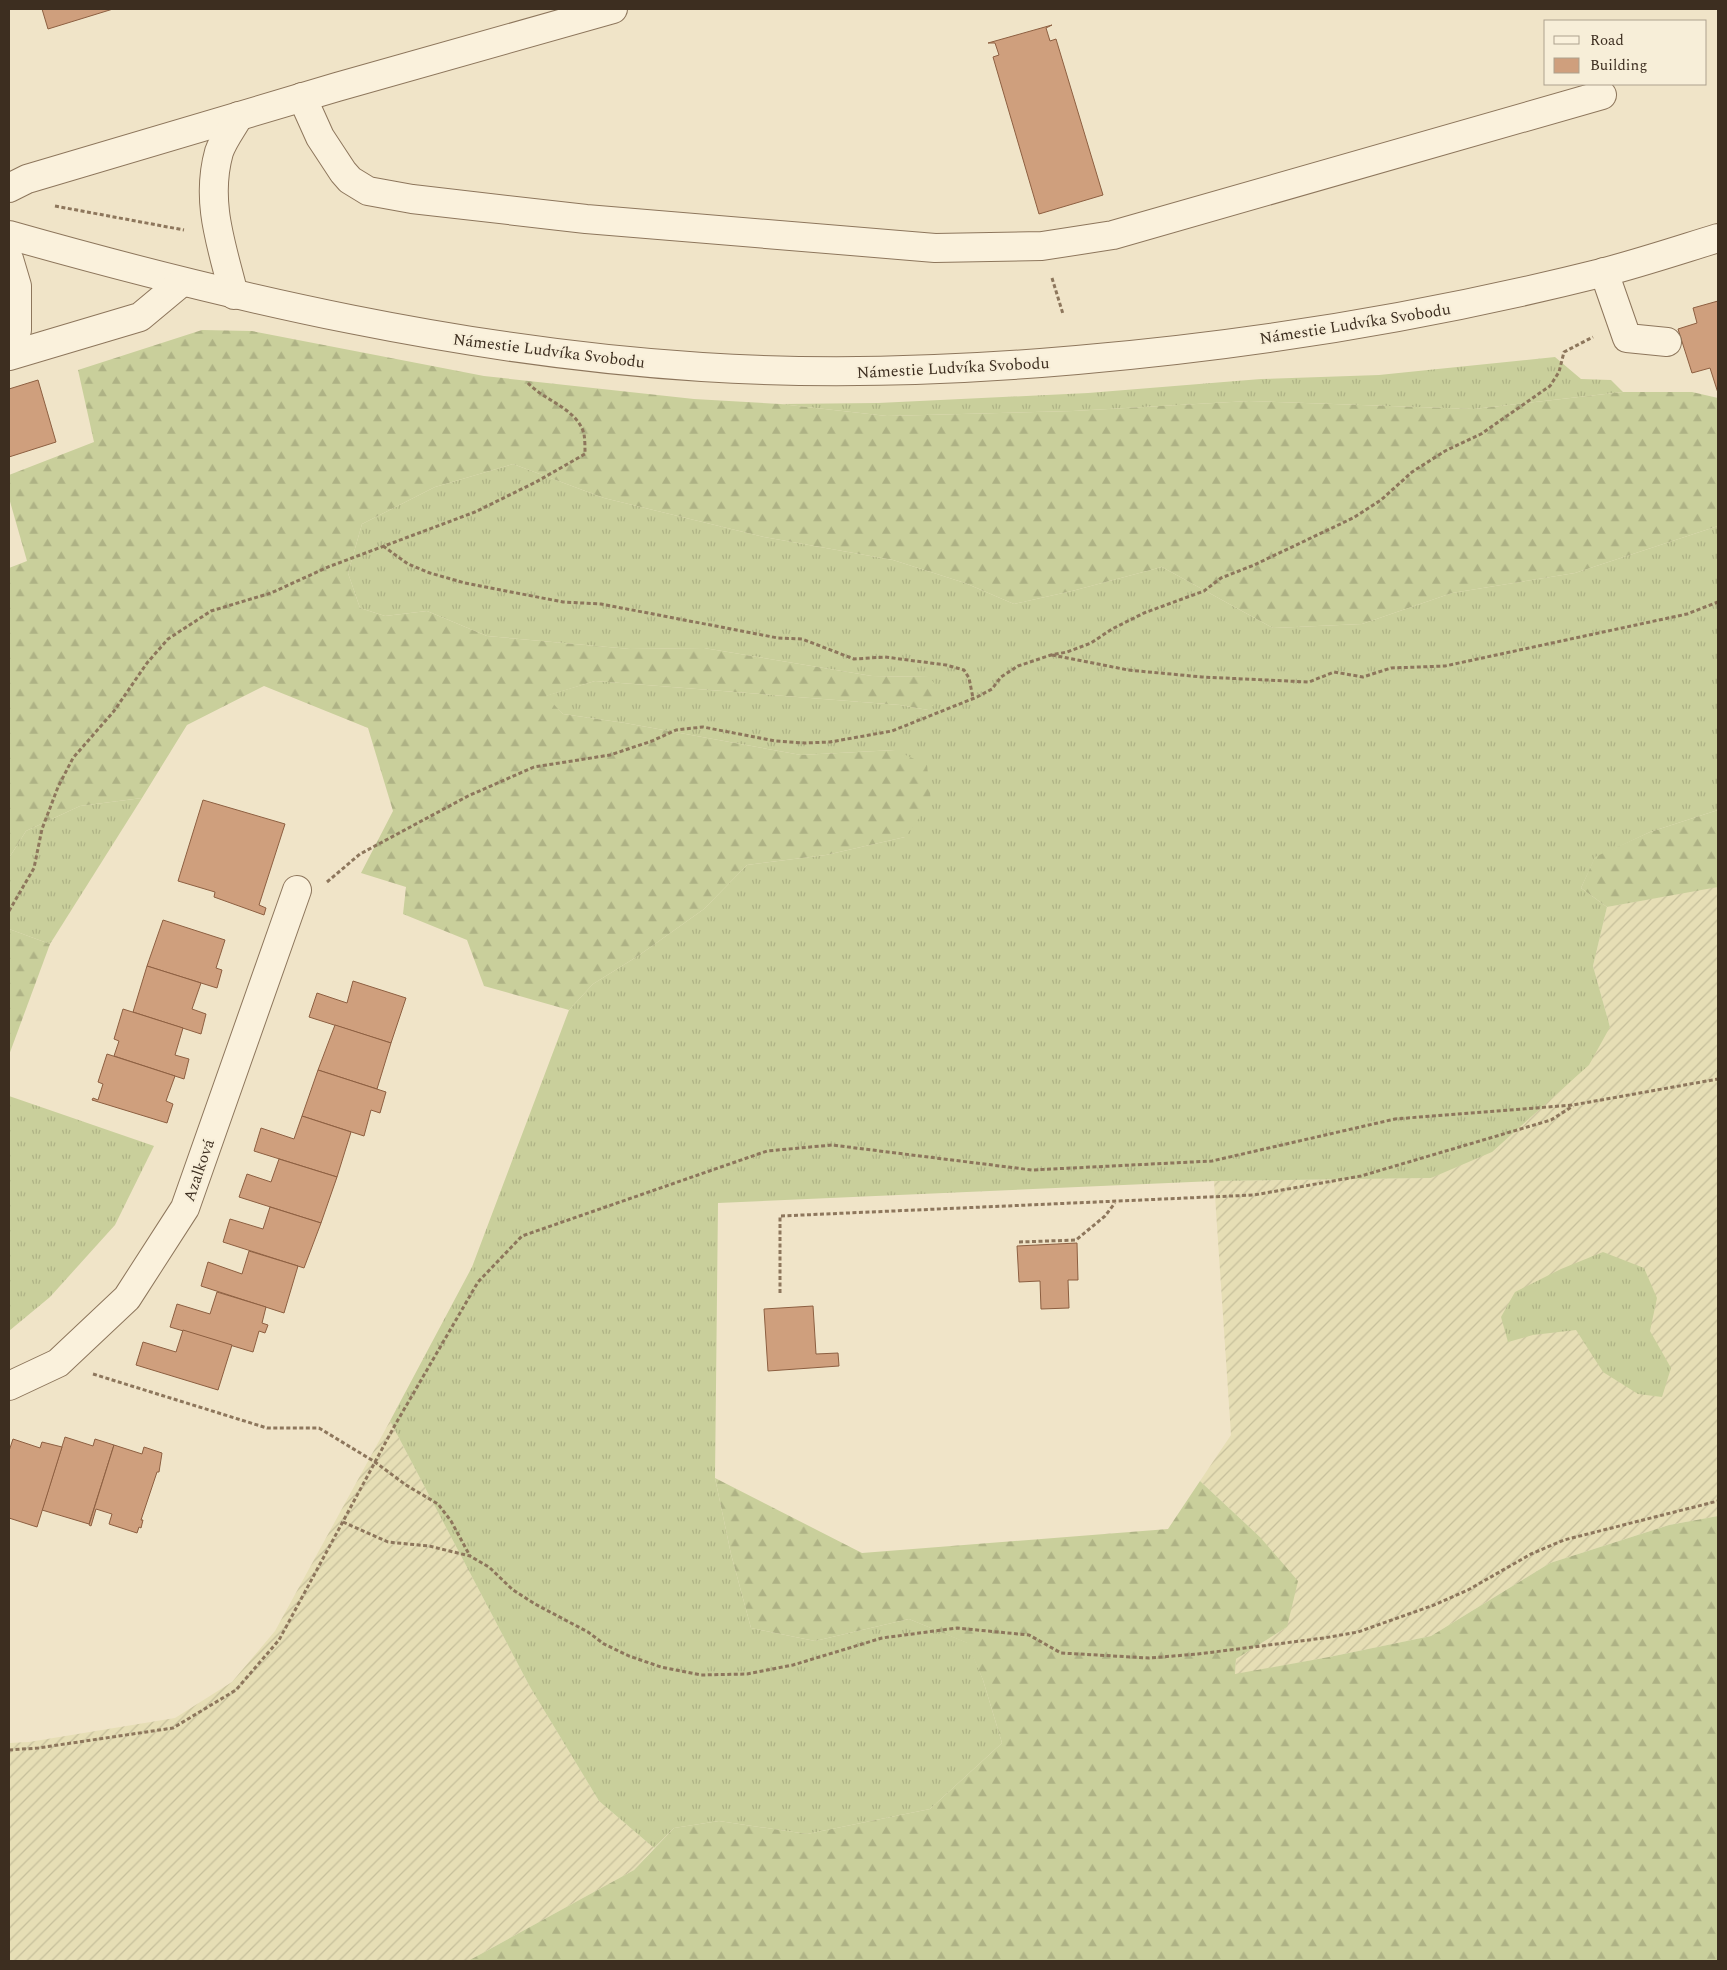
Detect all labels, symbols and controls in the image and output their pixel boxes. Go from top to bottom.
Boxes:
legend [1544,20,1707,85]
text: Road [1590,29,1624,52]
text: Building [1590,54,1647,77]
street label: Námestie Ludvíka Svobodu [1258,297,1452,351]
street label: Námestie Ludvíka Svobodu [452,327,646,375]
street label: Námestie Ludvíka Svobodu [856,351,1050,385]
street label: Azalková [177,1136,221,1205]

